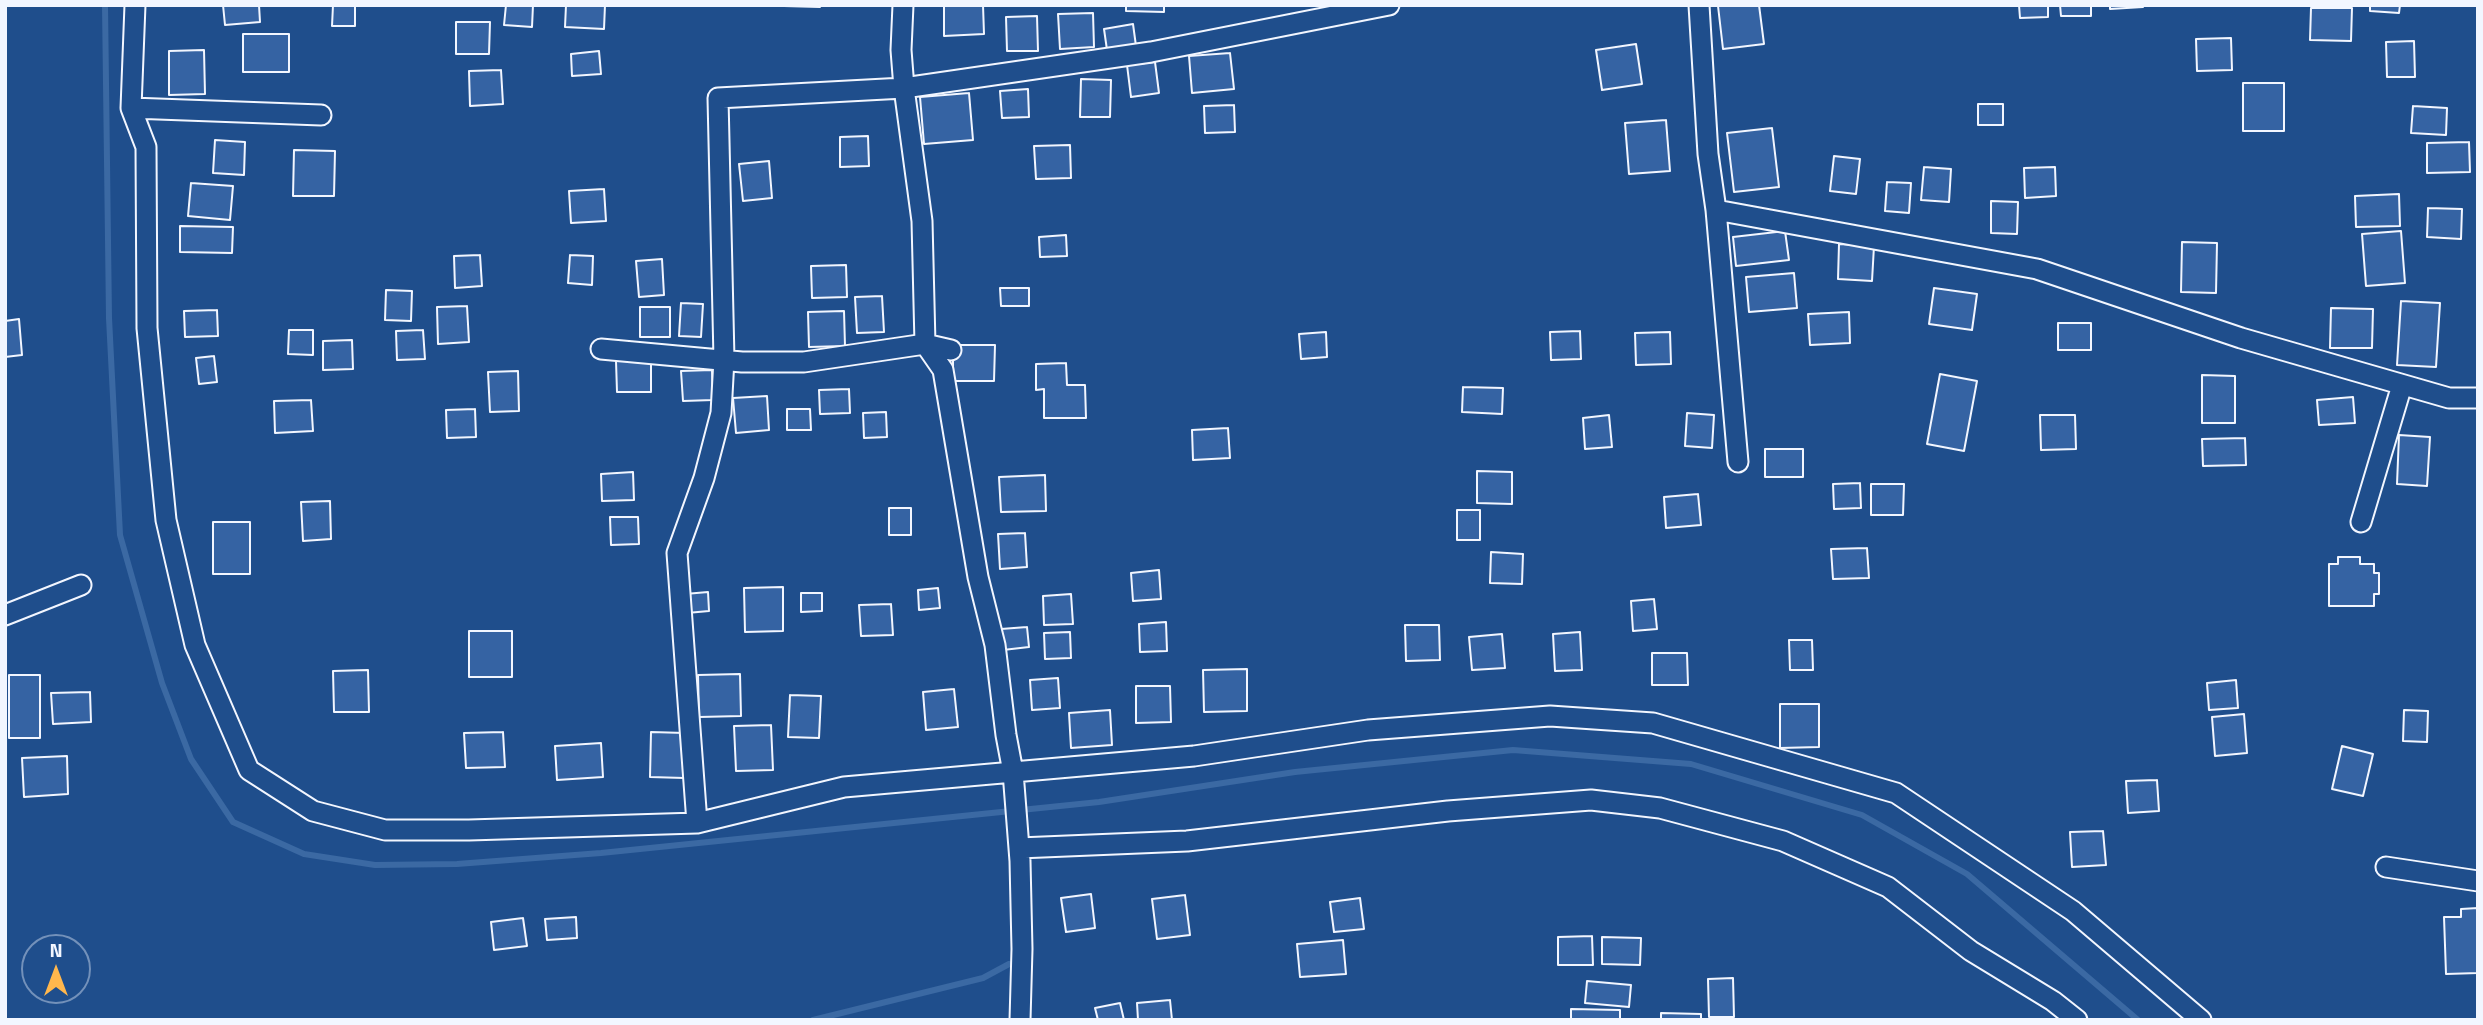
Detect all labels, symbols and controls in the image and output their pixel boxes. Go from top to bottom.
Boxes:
north arrow [21,934,91,1004]
text: N [49,935,63,964]

